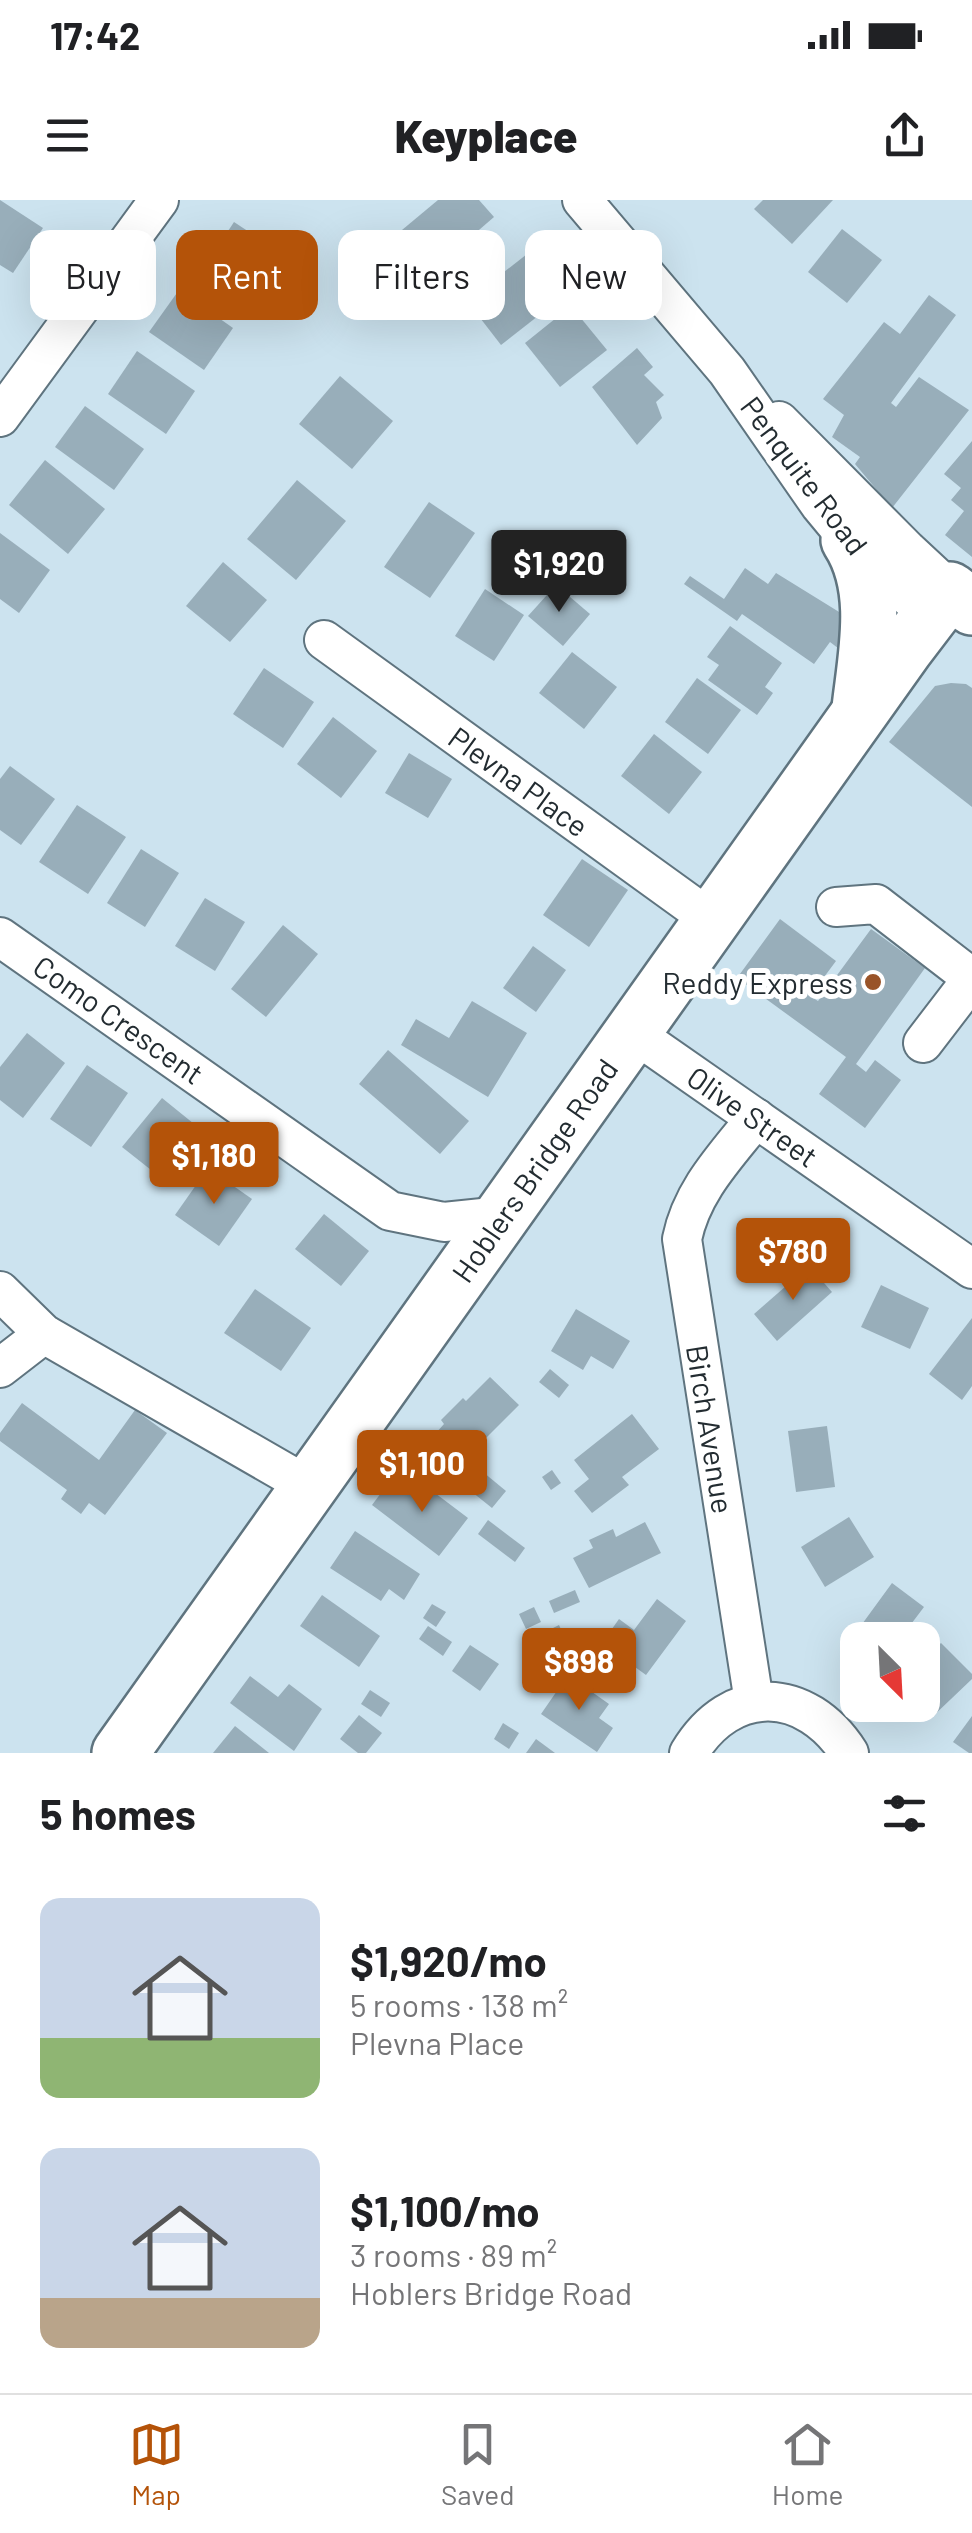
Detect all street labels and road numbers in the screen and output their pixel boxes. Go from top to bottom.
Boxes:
street label: Penquite Road [734,389,876,561]
street label: Plevna Place [442,718,596,844]
street label: Como Crescent [27,947,211,1091]
street label: Hoblers Bridge Road [443,1051,625,1289]
street label: Olive Street [681,1058,825,1174]
street label: Birch Avenue [680,1342,742,1516]

